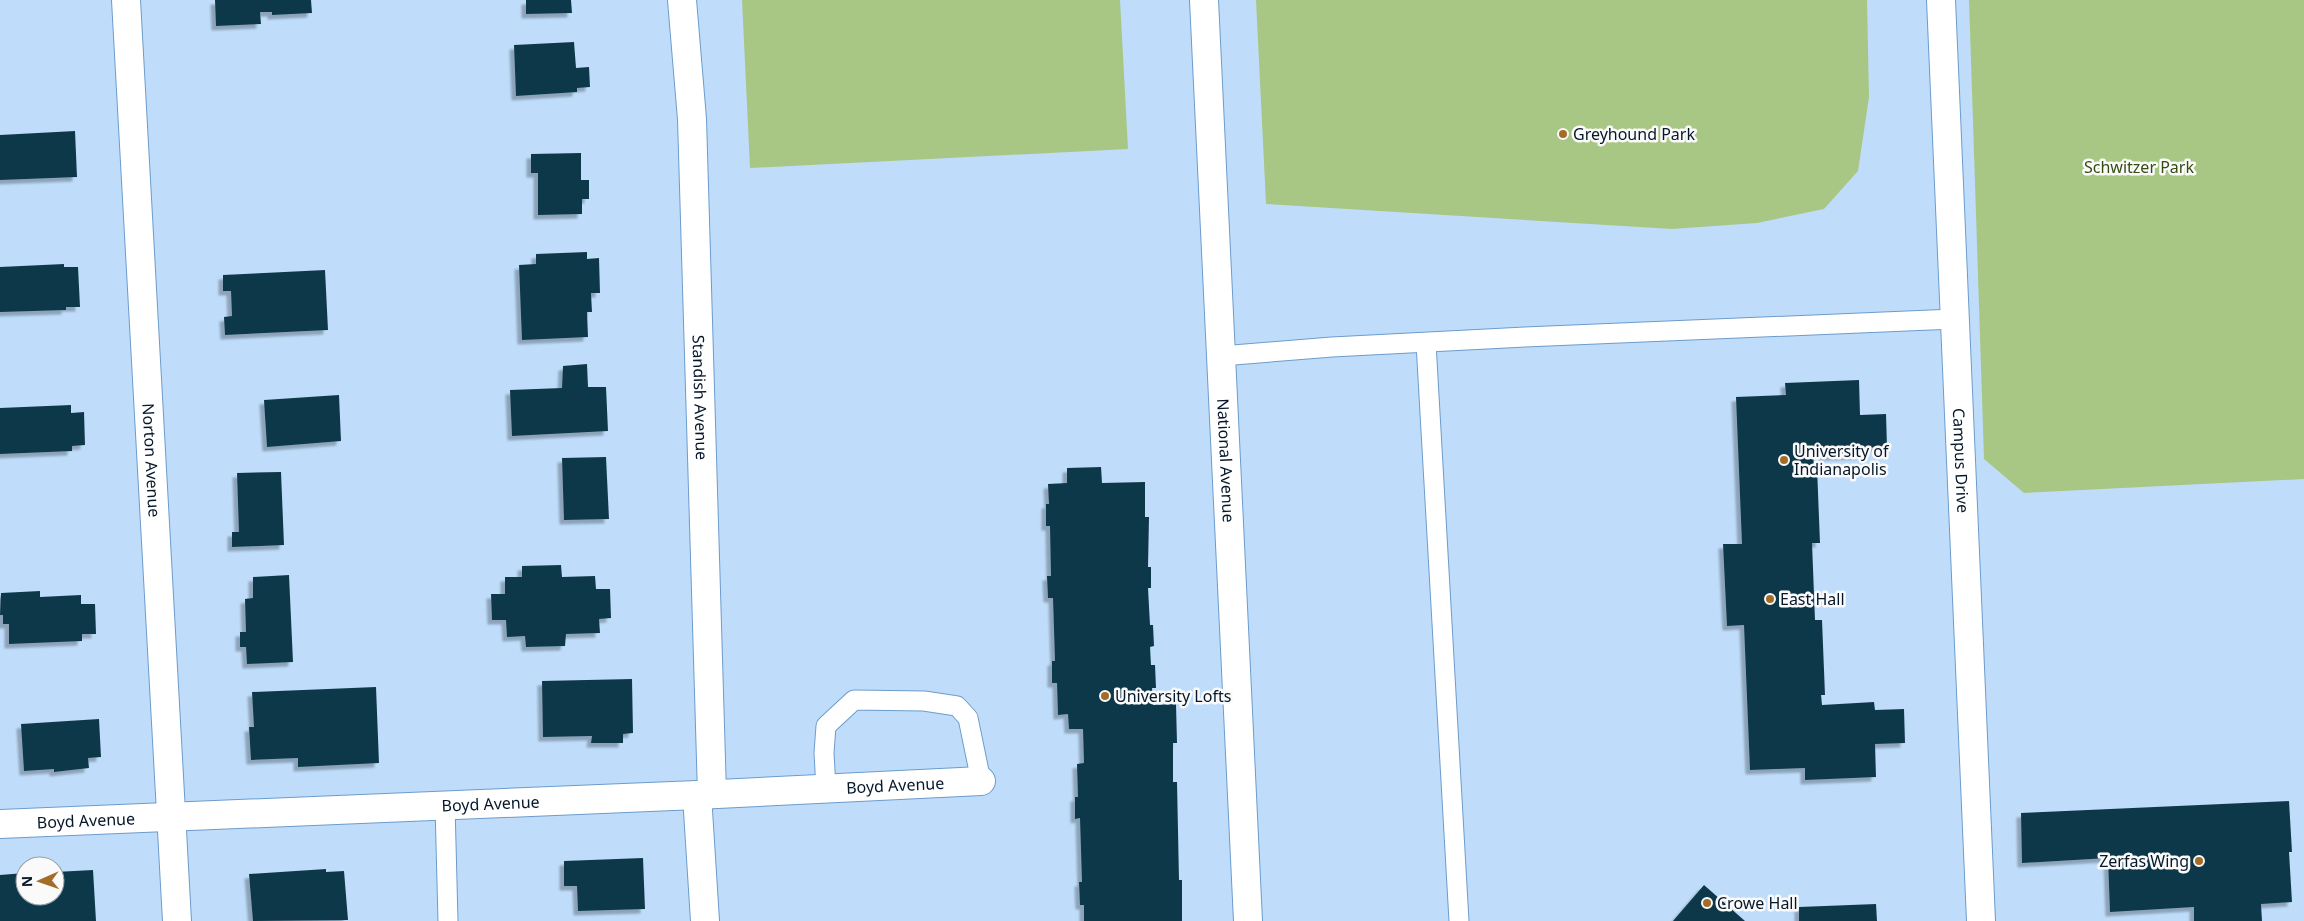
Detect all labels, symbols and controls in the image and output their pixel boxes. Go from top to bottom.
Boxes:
place label: Greyhound Park [1573,123,1695,145]
marker: Greyhound Park [1557,128,1569,140]
park label: Schwitzer Park [2084,156,2194,178]
street label: Standish Avenue [687,334,713,460]
street label: National Avenue [1212,398,1240,523]
street label: Norton Avenue [137,403,166,518]
street label: Campus Drive [1948,408,1974,514]
place label: University of Indianapolis [1794,440,1890,480]
marker: University of Indianapolis [1778,454,1790,466]
place label: East Hall [1780,588,1845,610]
marker: East Hall [1764,593,1776,605]
place label: University Lofts [1115,685,1231,707]
marker: University Lofts [1099,690,1111,702]
street label: Boyd Avenue [846,772,945,799]
street label: Boyd Avenue [441,791,540,817]
street label: Boyd Avenue [36,807,135,833]
place label: Zerfas Wing [2099,850,2189,872]
marker: Zerfas Wing [2193,855,2205,867]
north arrow [15,856,65,906]
text: N [17,875,36,887]
place label: Crowe Hall [1717,892,1798,914]
marker: Crowe Hall [1701,897,1713,909]

